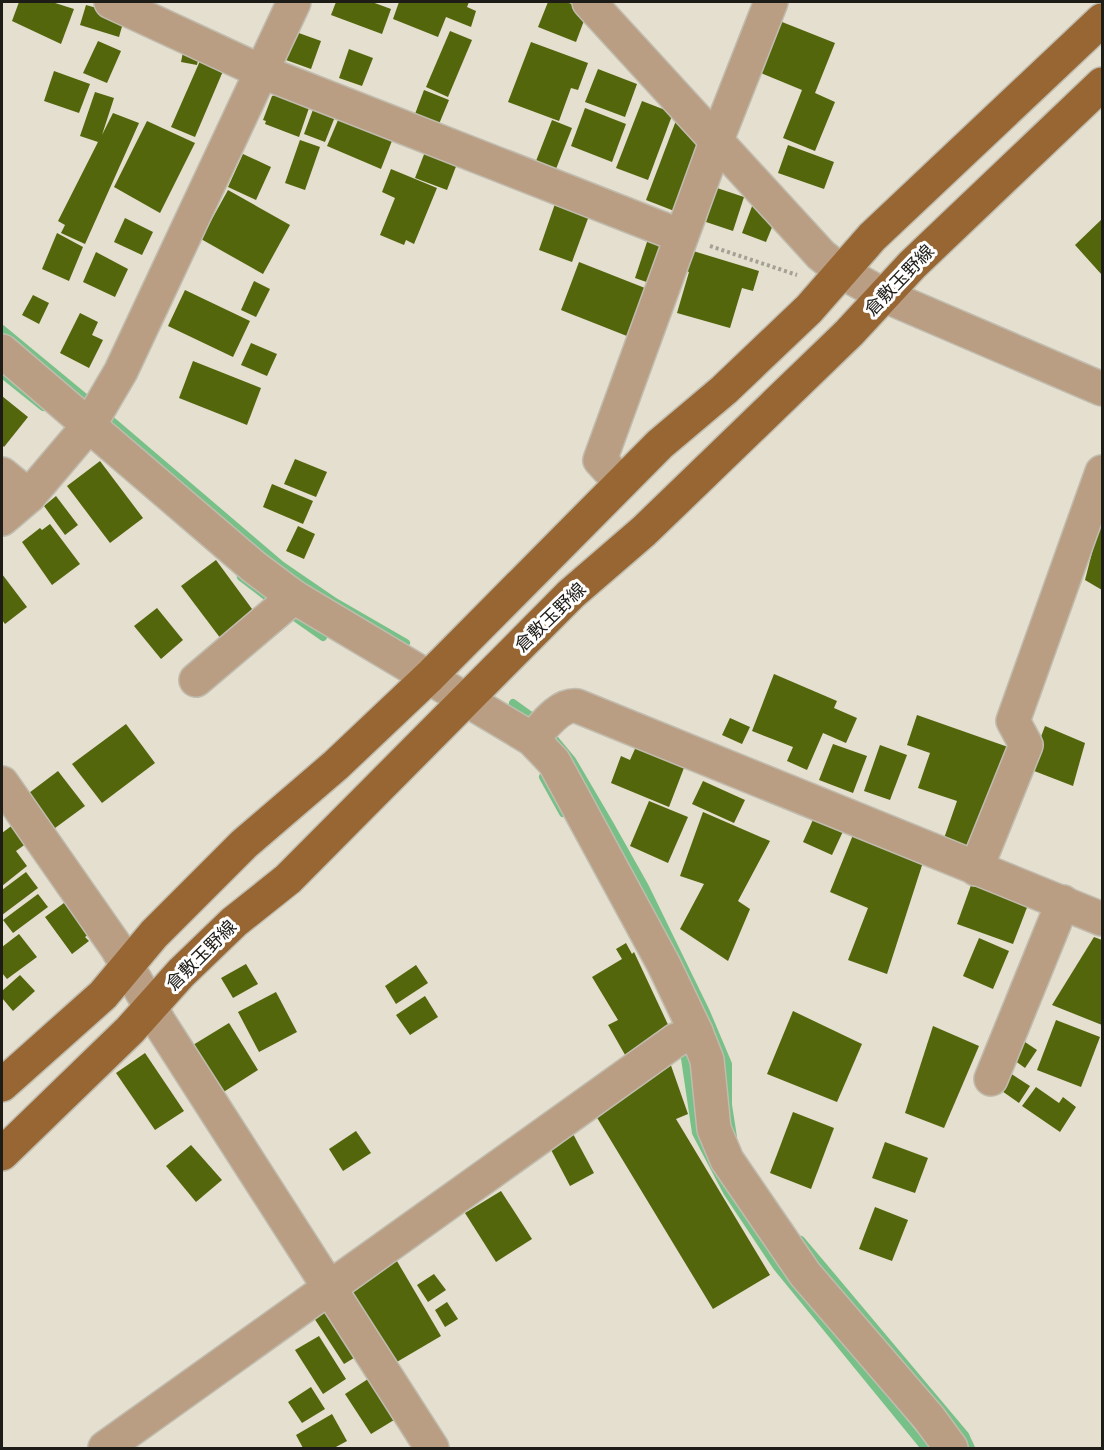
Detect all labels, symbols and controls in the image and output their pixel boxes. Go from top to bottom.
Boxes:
street label: 倉敷玉野線 [860,240,938,320]
street label: 倉敷玉野線 [510,578,590,656]
street label: 倉敷玉野線 [162,916,240,994]

